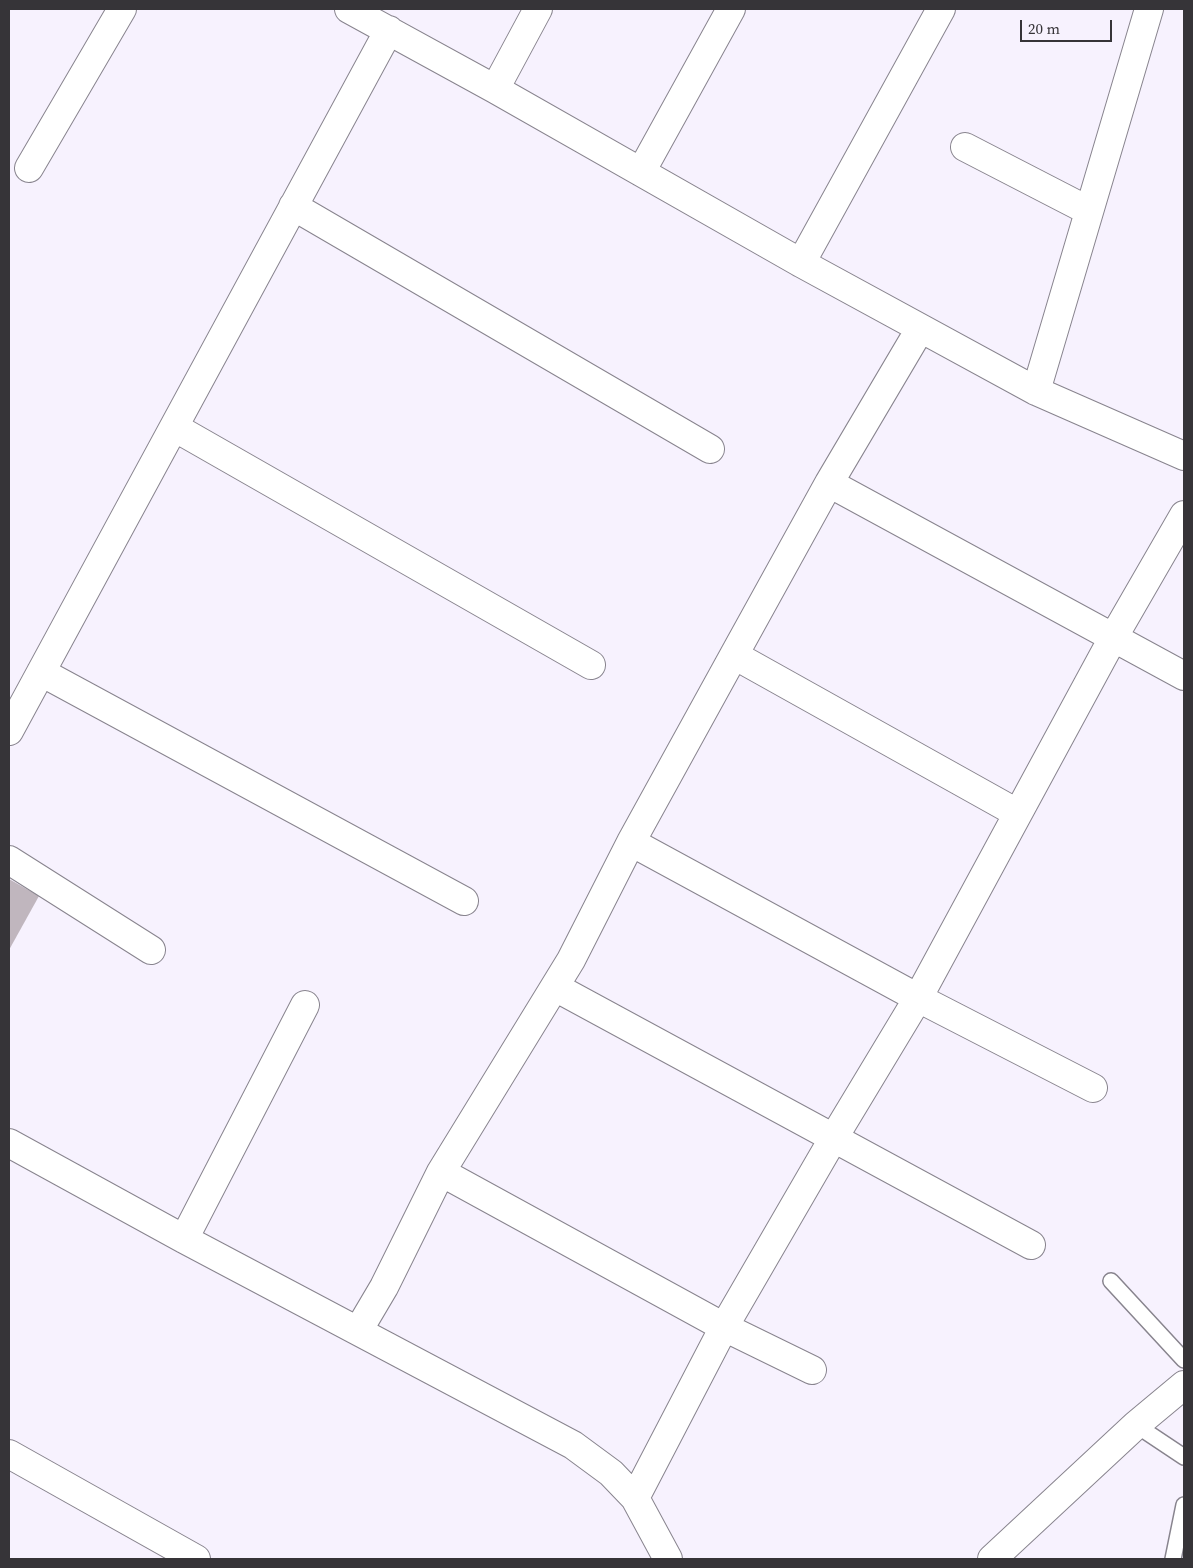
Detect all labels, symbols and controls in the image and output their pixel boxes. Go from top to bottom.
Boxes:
scale bar [1023,10,1116,42]
text: 20 m [1028,18,1060,39]

